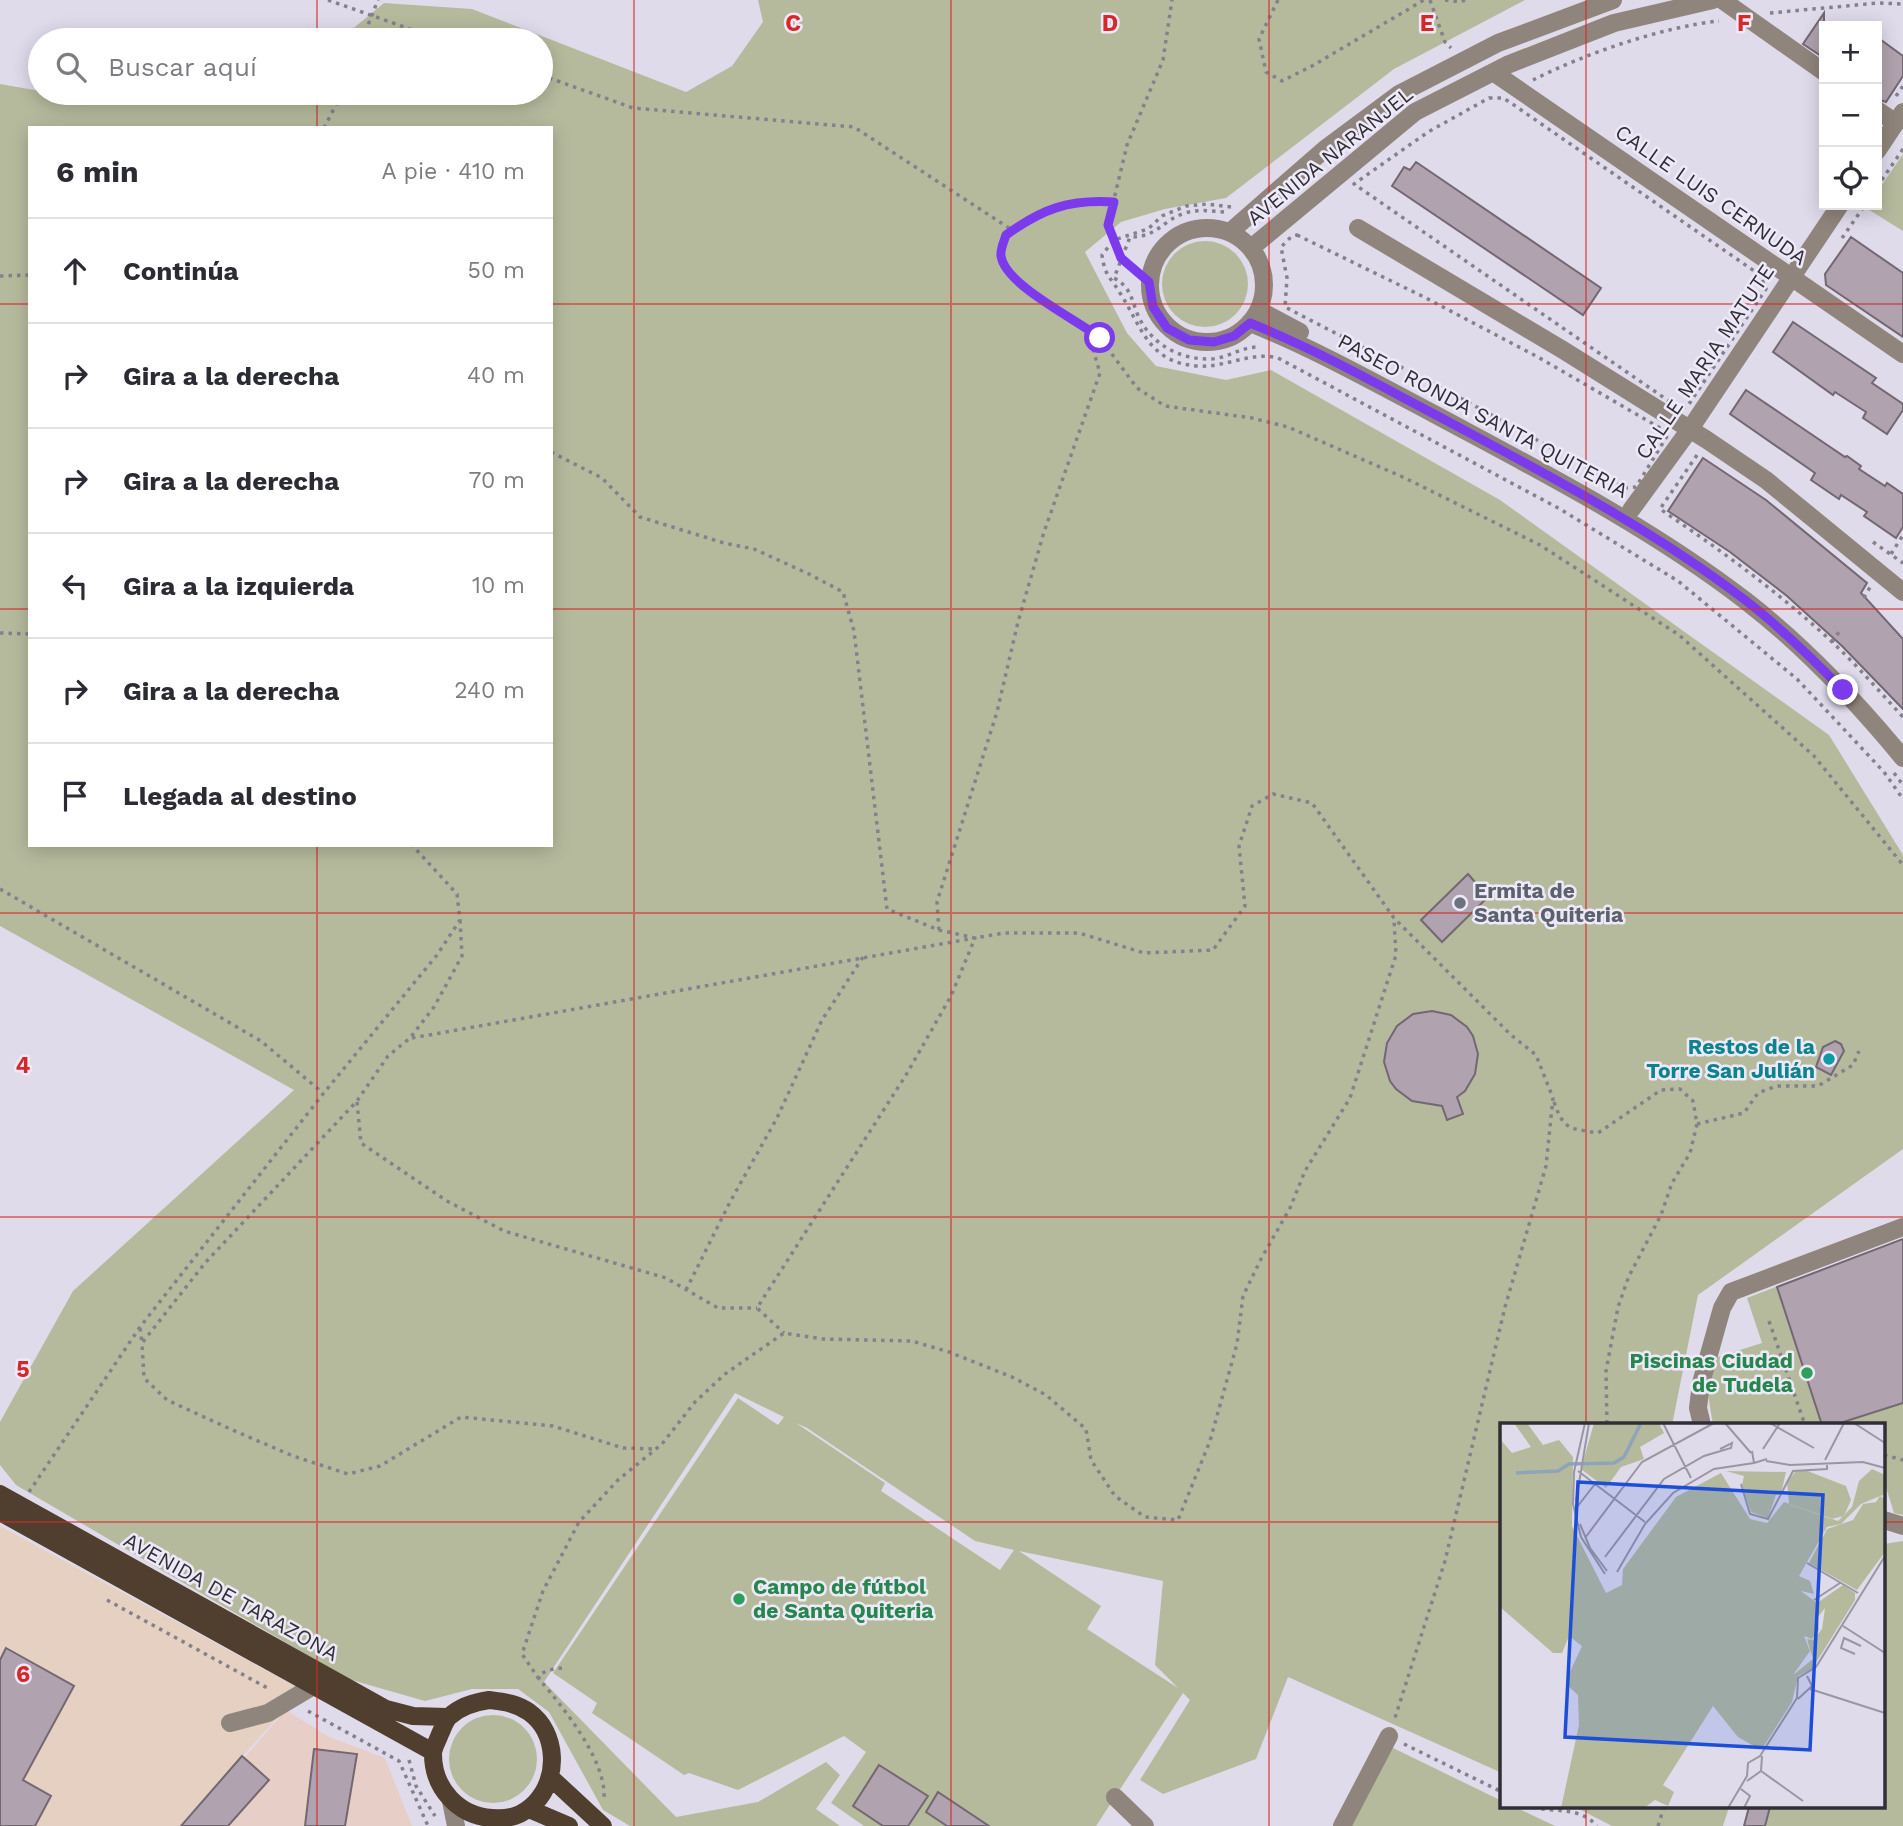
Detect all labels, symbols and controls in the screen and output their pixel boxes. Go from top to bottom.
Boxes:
text: C [785,10,801,37]
text: D [1102,10,1118,37]
text: E [1420,10,1434,37]
text: F [1737,10,1751,37]
map controls [1819,21,1882,210]
button: + [1819,21,1882,84]
search box [28,28,553,105]
icon: search [52,48,90,86]
text: Buscar aquí [108,52,257,82]
street label: AVENIDA NARANJEL [1242,81,1418,230]
button: − [1819,84,1882,147]
street label: CALLE LUIS CERNUDA [1611,119,1812,270]
button: locate [1819,147,1882,210]
text: 6 min [56,154,139,189]
text: A pie · 410 m [381,158,525,185]
icon: ahead [56,252,94,290]
text: Continúa [123,256,239,286]
text: 50 m [468,257,525,284]
street label: CALLE MARIA MATUTE [1630,260,1779,464]
route start [1084,322,1115,353]
street label: PASEO RONDA SANTA QUITERIA [1334,328,1633,503]
icon: right [56,357,94,395]
text: Gira a la derecha [123,361,339,391]
text: 40 m [467,362,525,389]
icon: right [56,462,94,500]
text: Gira a la derecha [123,466,339,496]
text: 70 m [468,467,525,494]
icon: left [56,567,94,605]
text: Gira a la izquierda [123,571,354,601]
text: 10 m [472,572,525,599]
icon: right [56,672,94,710]
route end [1827,674,1858,705]
text: Gira a la derecha [123,676,339,706]
text: 240 m [454,677,525,704]
icon: arrive [56,777,94,815]
text: Llegada al destino [123,781,357,811]
place label: Ermita de Santa Quiteria [1474,878,1624,927]
marker: Ermita de Santa Quiteria [1452,895,1468,911]
place label: Restos de la Torre San Julián [1646,1034,1816,1083]
marker: Restos de la Torre San Julián [1821,1051,1837,1067]
text: 4 [16,1052,31,1079]
place label: Piscinas Ciudad de Tudela [1630,1348,1794,1397]
text: 5 [16,1356,30,1383]
marker: Piscinas Ciudad de Tudela [1799,1365,1815,1381]
inset map [1500,1423,1885,1808]
street label: AVENIDA DE TARAZONA [120,1527,343,1666]
place label: Campo de fútbol de Santa Quiteria [753,1574,934,1623]
marker: Campo de fútbol de Santa Quiteria [731,1591,747,1607]
text: 6 [16,1661,30,1688]

